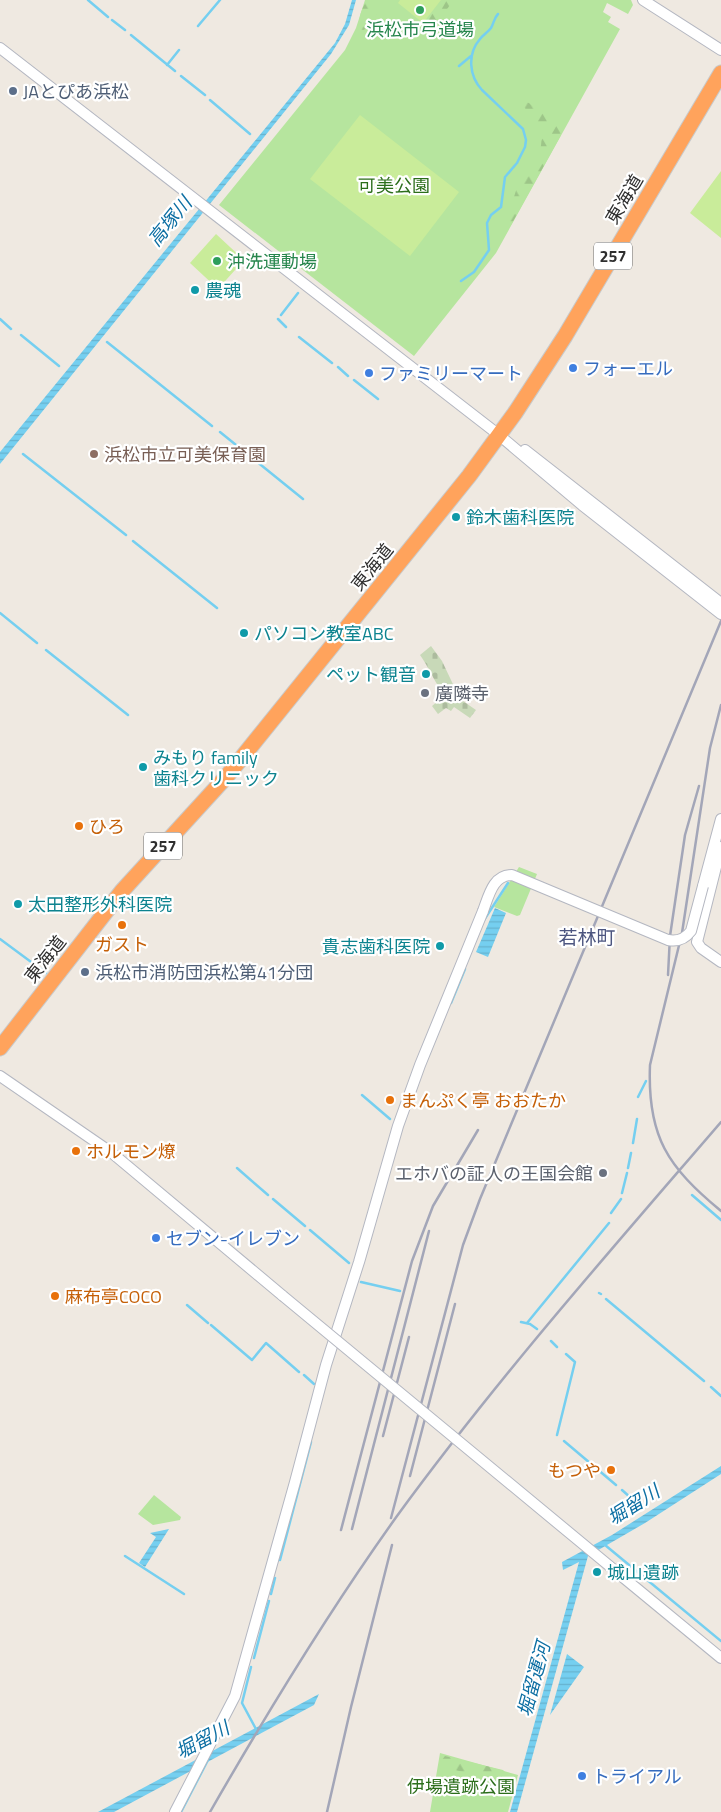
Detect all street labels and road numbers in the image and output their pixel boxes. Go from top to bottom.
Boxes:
street label: 東海道 [599,169,649,229]
road number: 257 [594,242,632,270]
street label: 東海道 [345,538,399,596]
road number: 257 [144,832,182,859]
street label: 東海道 [18,929,72,989]

